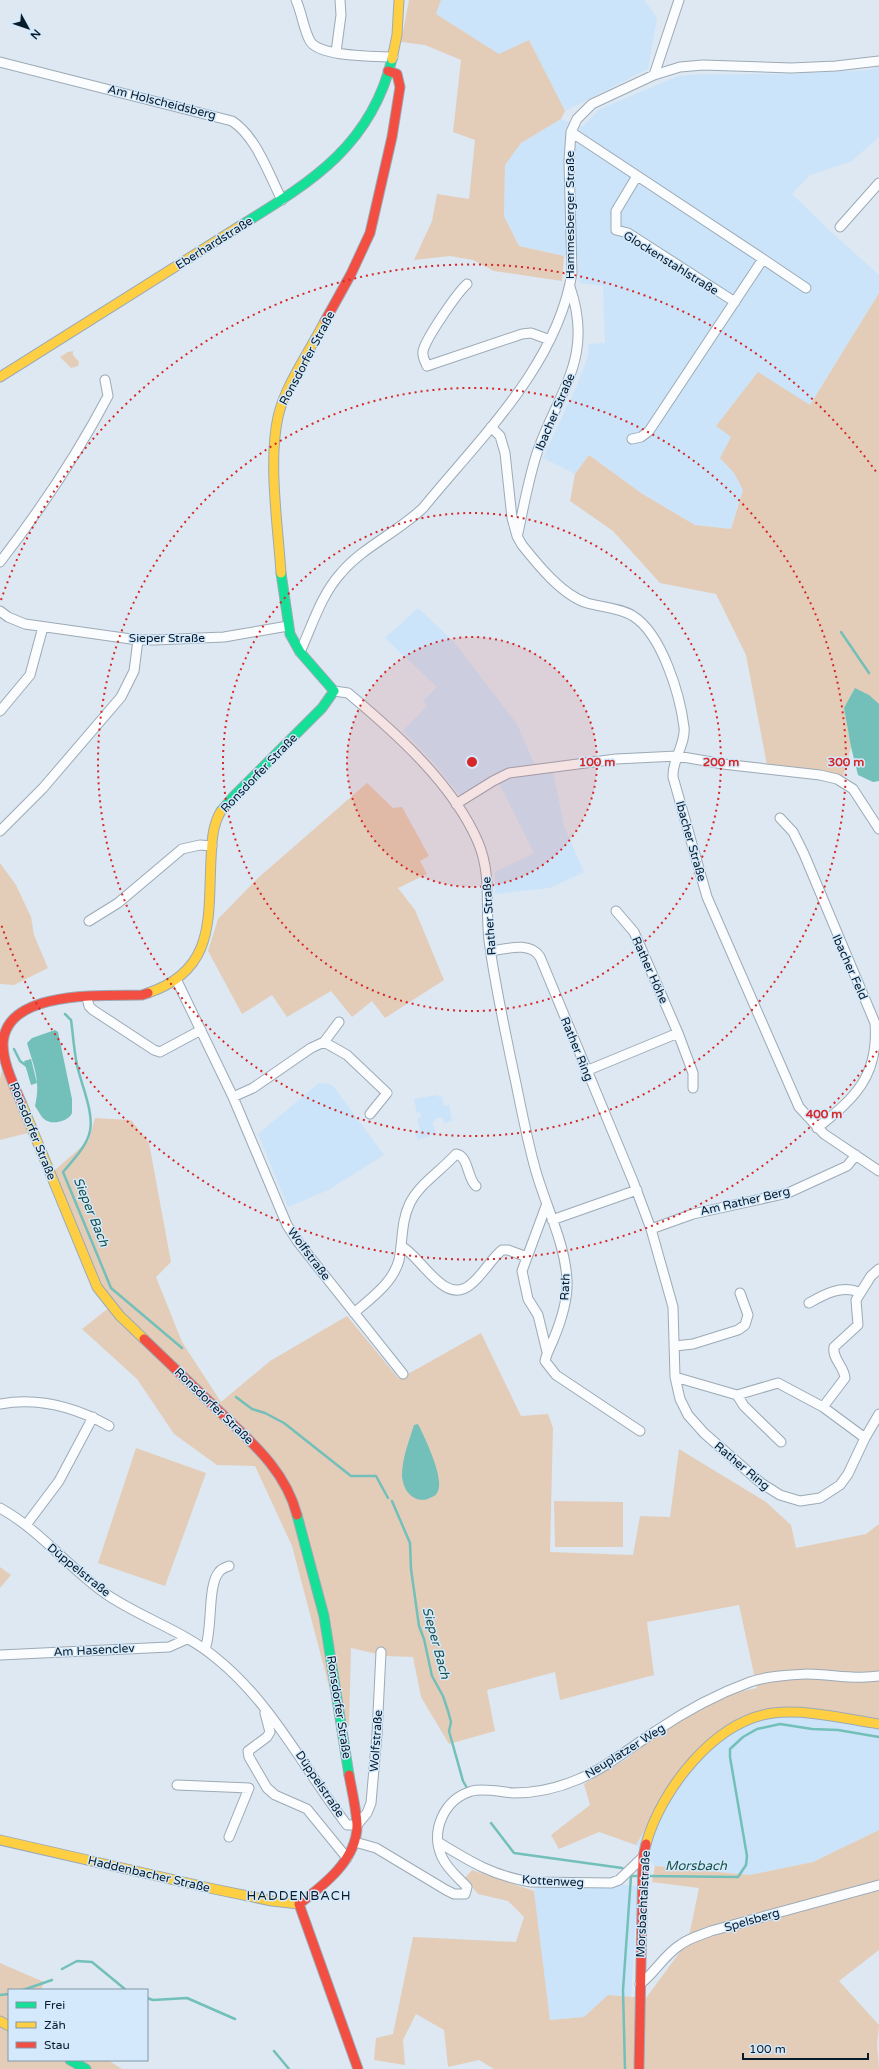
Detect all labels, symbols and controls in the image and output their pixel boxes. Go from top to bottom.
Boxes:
north arrow [8,8,48,48]
text: N [27,27,43,42]
street label: Am Holscheidsberg [106,82,218,122]
street label: Hammesberger Straße [563,151,577,279]
street label: Eberhardstraße [173,214,255,272]
street label: Glockenstahlstraße [621,228,721,298]
street label: Ronsdorfer Straße [276,309,338,407]
street label: Ibacher Straße [532,371,578,453]
street label: Sieper Straße [129,631,205,645]
street label: Ronsdorfer Straße [218,730,300,815]
centre of rings [465,755,479,769]
text: 100 m [579,755,615,769]
text: 200 m [703,755,739,769]
text: 300 m [828,755,864,769]
street label: Ibacher Straße [673,799,709,883]
street label: Rather Straße [479,876,499,956]
street label: Ibacher Feld [829,932,871,1002]
street label: Rather Höhe [629,934,671,1006]
street label: Rather Ring [558,1015,596,1083]
street label: Ronsdorfer Straße [7,1080,59,1182]
text: 400 m [806,1107,842,1121]
water label: Sieper Bach [70,1175,113,1250]
street label: Am Rather Berg [699,1184,791,1218]
street label: Wolfstraße [285,1225,333,1283]
street label: Rath [557,1273,573,1301]
street label: Ronsdorfer Straße [172,1365,257,1447]
street label: Rather Ring [711,1439,773,1493]
street label: Düppelstraße [45,1540,113,1600]
water label: Sieper Bach [419,1605,454,1682]
street label: Am Hasenclev [53,1641,136,1659]
street label: Ronsdorfer Straße [324,1654,354,1760]
street label: Wolfstraße [367,1709,385,1773]
street label: Neuplatzer Weg [582,1721,668,1781]
street label: Düppelstraße [293,1748,347,1820]
street label: Morsbachtalstraße [633,1850,653,1958]
street label: Haddenbacher Straße [87,1853,212,1895]
water label: Morsbach [665,1858,728,1874]
street label: Kottenweg [522,1872,584,1890]
district label: HADDENBACH [246,1888,352,1904]
street label: Spelsberg [723,1905,781,1935]
legend [8,1989,148,2061]
text: Frei [44,1998,65,2012]
text: Zäh [44,2018,66,2032]
scale bar [743,2035,868,2061]
text: Stau [44,2038,70,2052]
text: 100 m [749,2042,786,2056]

